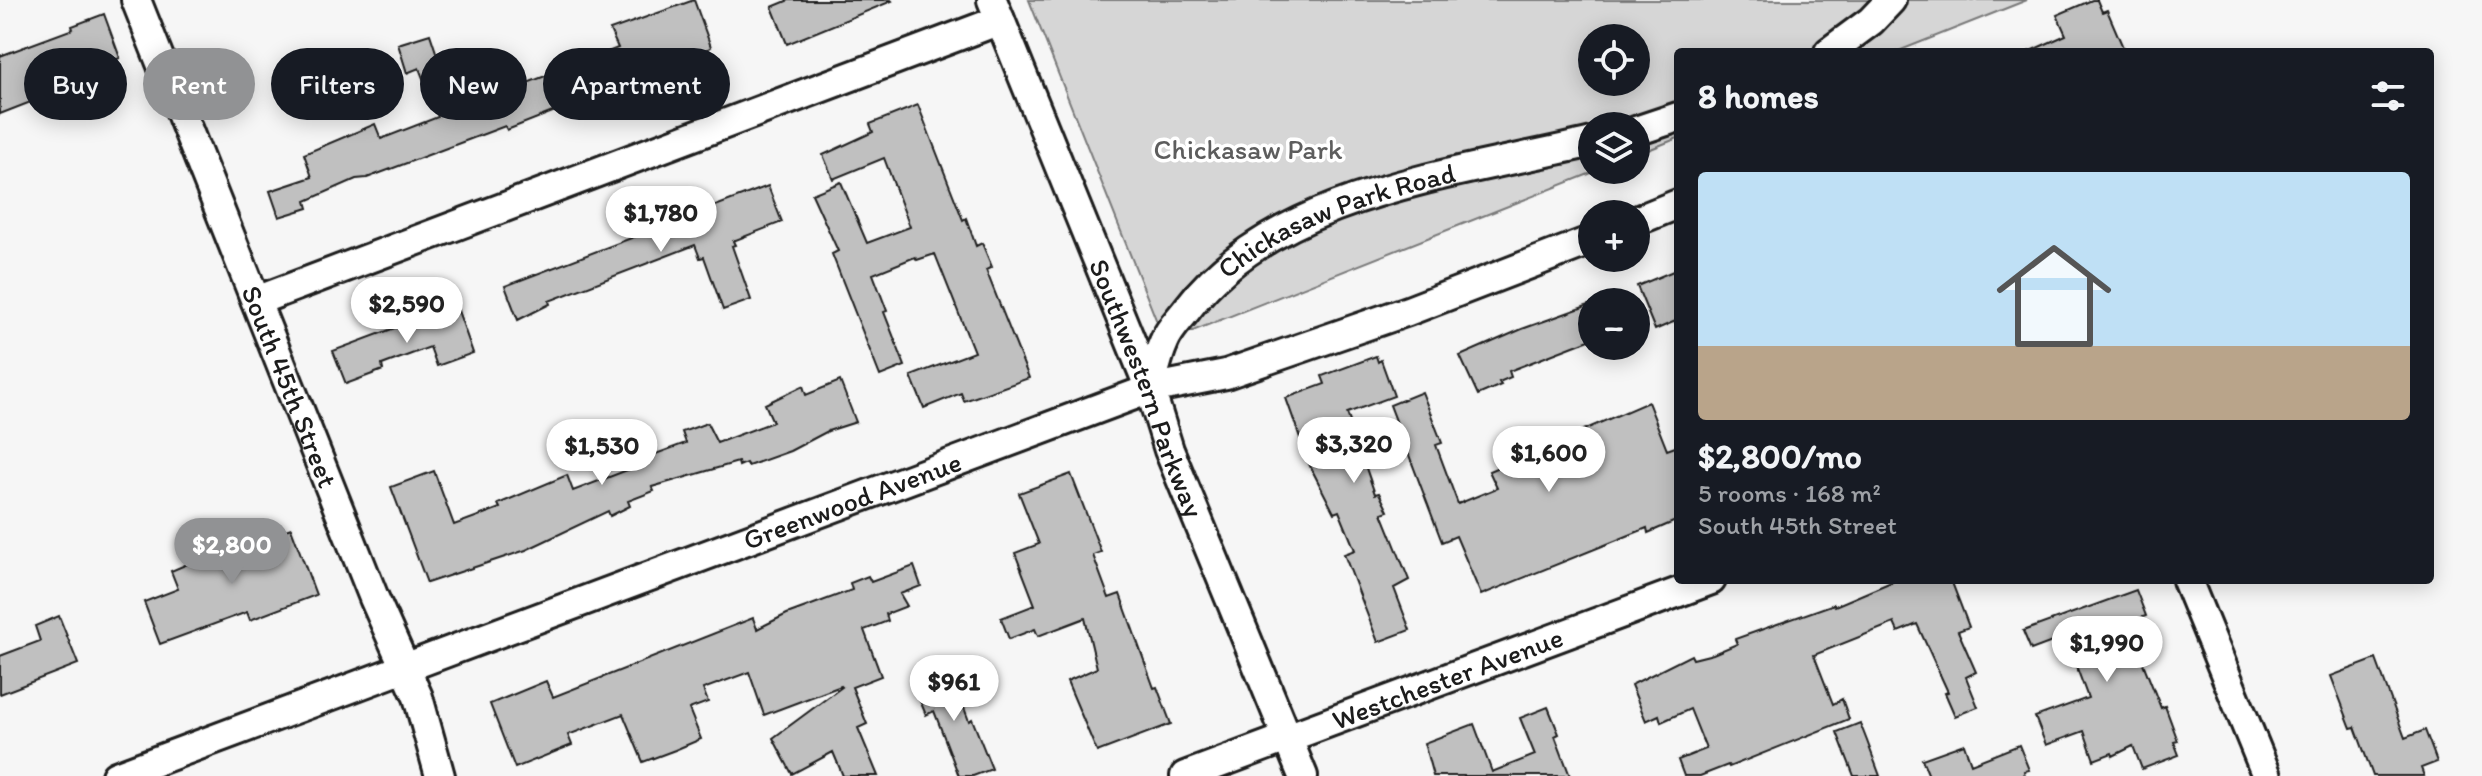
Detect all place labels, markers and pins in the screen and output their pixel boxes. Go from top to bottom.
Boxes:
pin: $1,780 [596,186,726,254]
pin: $2,590 [342,277,472,345]
pin: $3,320 [1289,417,1419,485]
pin: $1,530 [537,419,667,487]
pin: $1,600 [1484,426,1614,494]
pin: $2,800 [167,518,297,586]
pin: $1,990 [2042,616,2172,684]
pin: $961 [907,655,1001,723]

